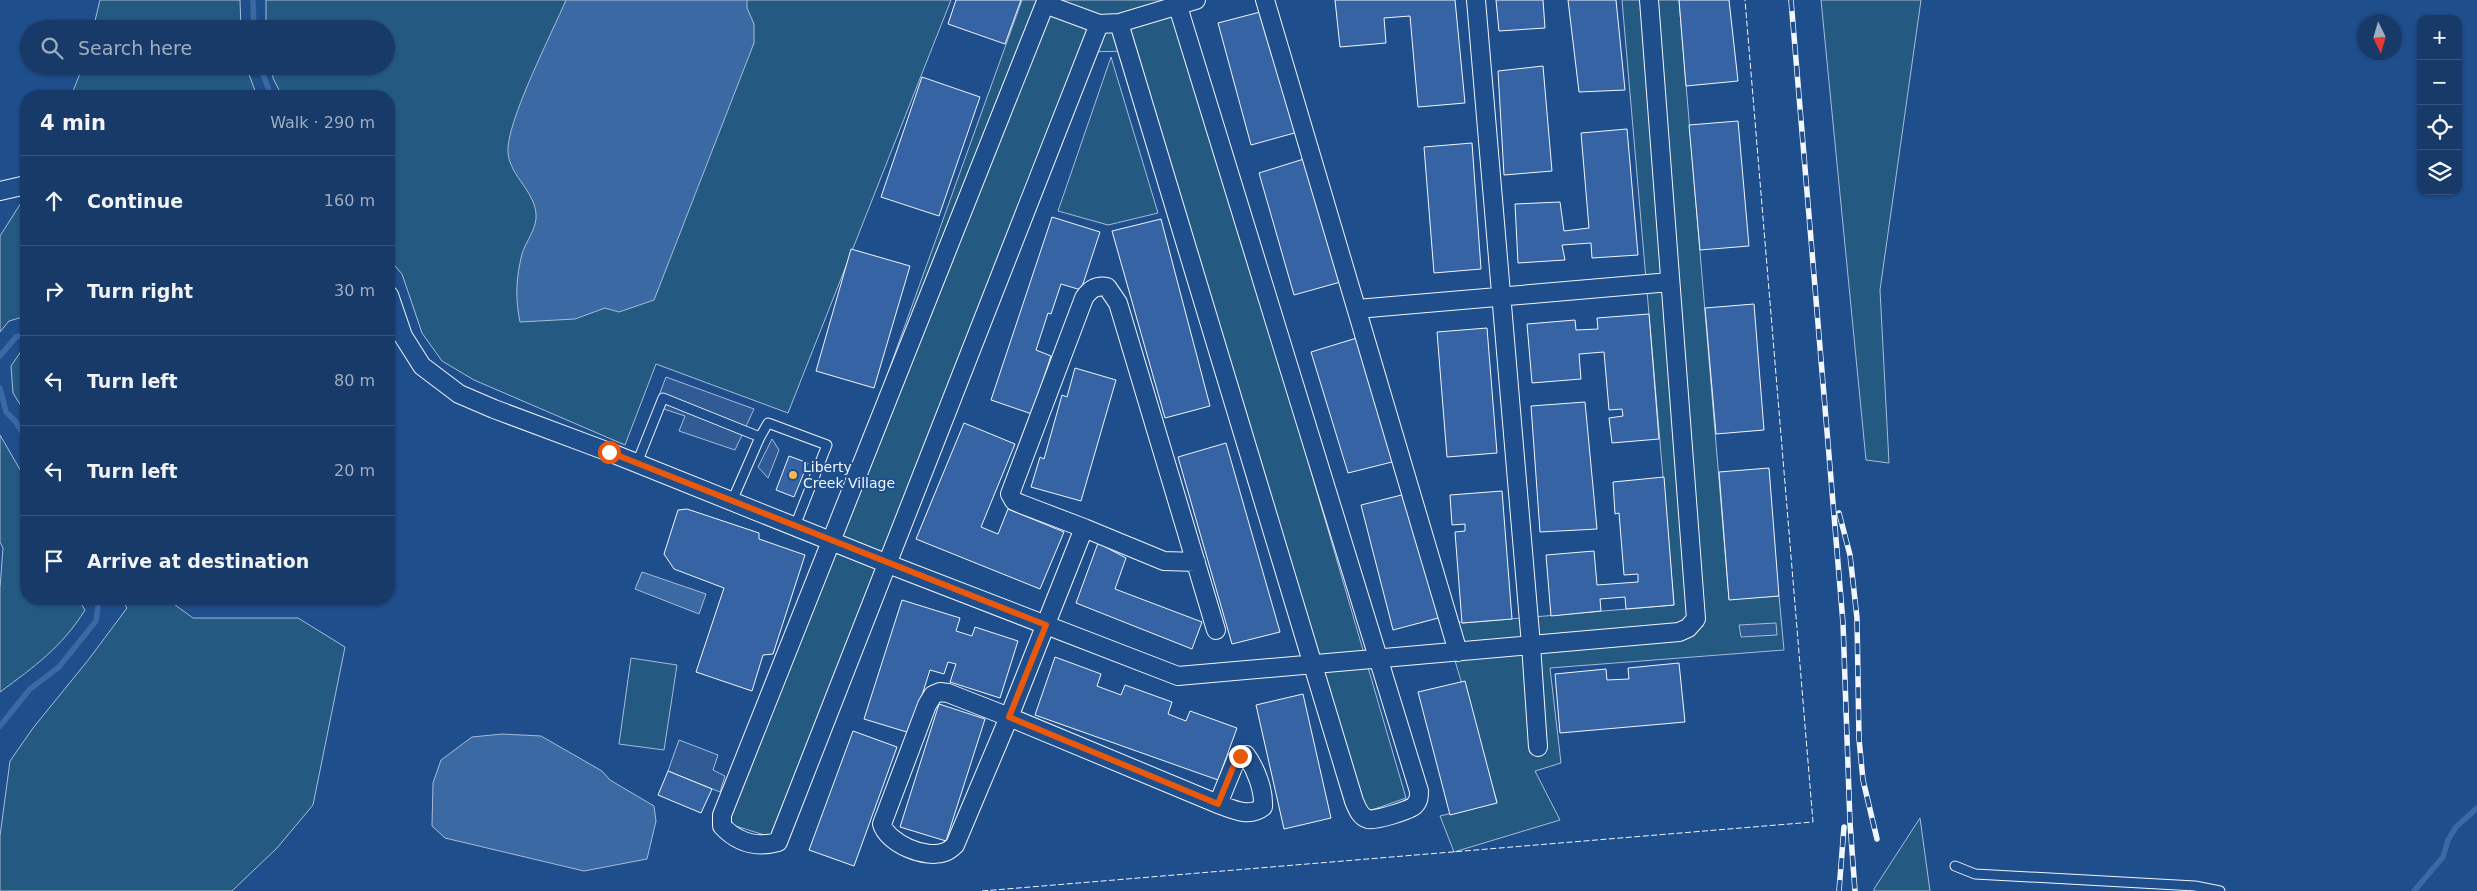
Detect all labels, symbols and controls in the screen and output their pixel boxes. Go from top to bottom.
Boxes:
north arrow [2357,15,2402,60]
map controls [2417,15,2462,195]
button: + [2417,15,2462,60]
search box [20,20,395,75]
icon: search [38,34,66,62]
text: Search here [78,37,192,59]
button: − [2417,60,2462,105]
button: locate [2417,105,2462,150]
text: 4 min [40,111,106,135]
text: Walk · 290 m [270,113,375,132]
button: layers [2417,150,2462,195]
icon: ahead [40,187,68,215]
text: Continue [87,190,183,212]
text: 160 m [324,191,375,210]
icon: right [40,277,68,305]
text: Turn right [87,280,193,302]
text: 30 m [334,281,375,300]
icon: left [40,367,68,395]
text: Turn left [87,370,178,392]
text: 80 m [334,371,375,390]
route start [598,441,621,464]
icon: left [40,457,68,485]
place label: Liberty Creek Village [803,459,895,491]
text: Turn left [87,460,178,482]
text: 20 m [334,461,375,480]
marker: Liberty Creek Village [787,469,799,481]
icon: arrive [40,547,68,575]
text: Arrive at destination [87,550,309,572]
route end [1229,745,1252,768]

